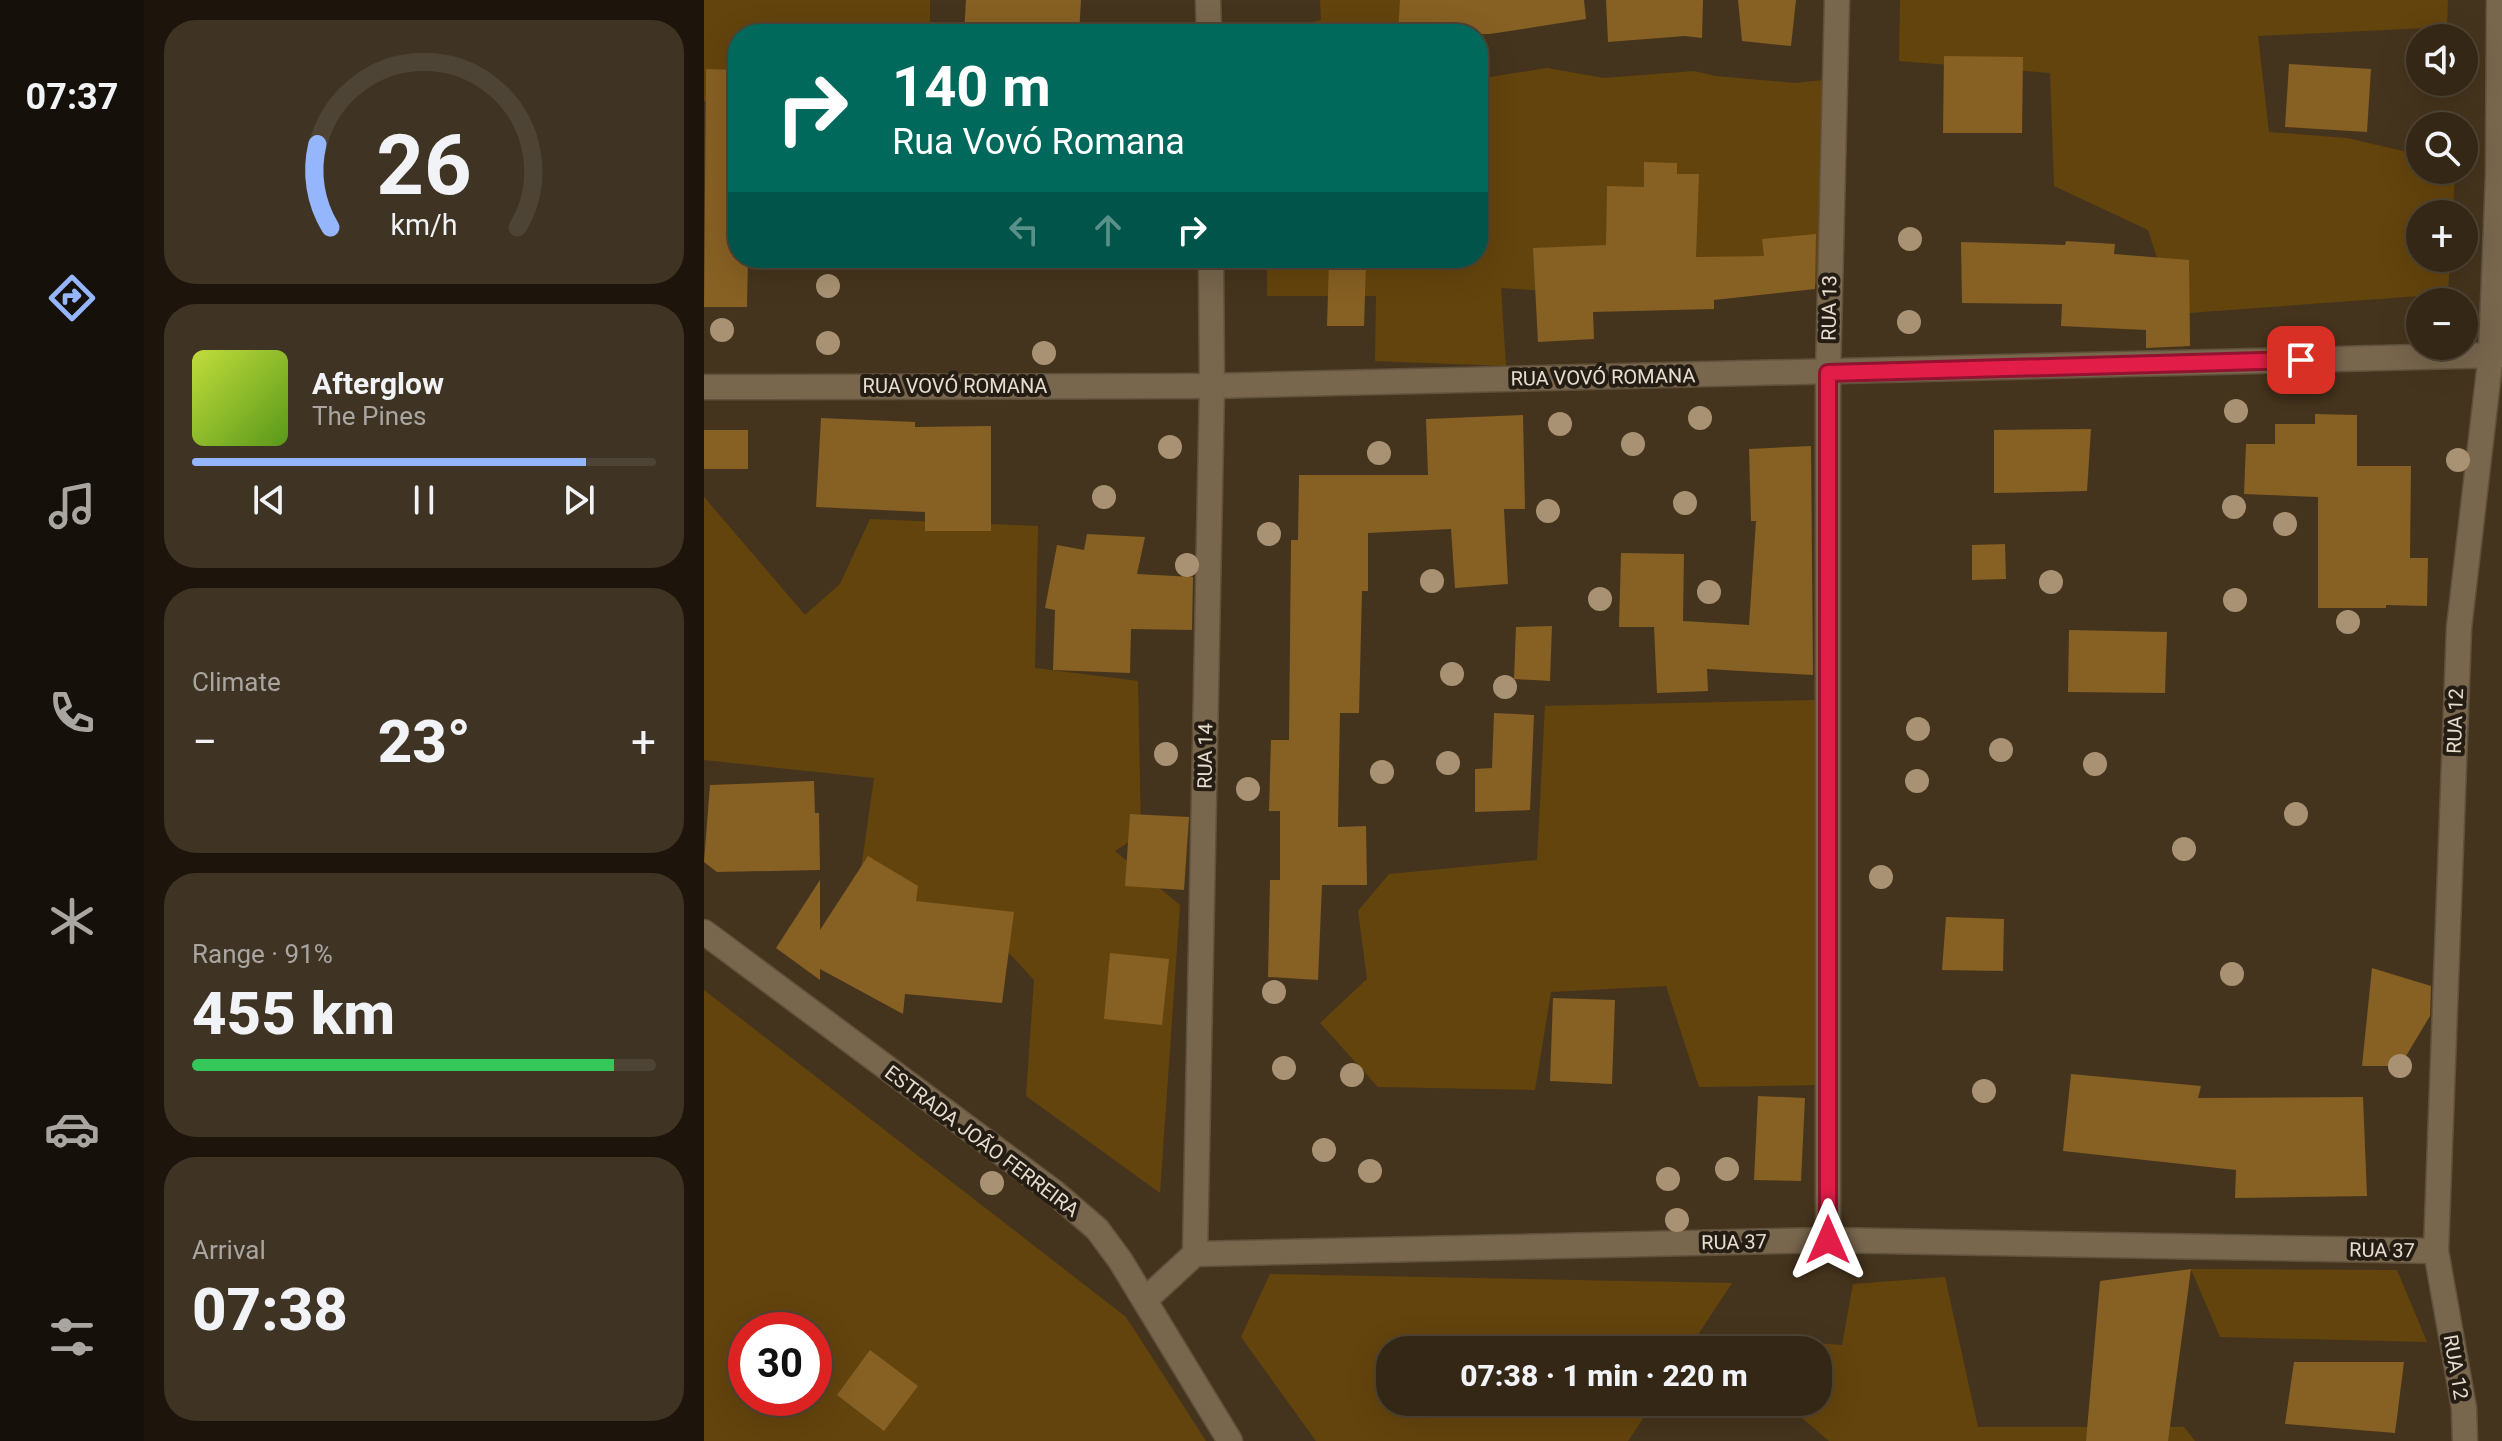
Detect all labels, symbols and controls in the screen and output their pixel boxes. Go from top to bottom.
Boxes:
map controls [2406,24,2478,360]
button: sound [2406,24,2478,96]
text: 140 m [892,54,1051,120]
icon: right [760,56,864,160]
text: 07:37 [26,76,118,118]
button: search [2406,112,2478,184]
text: 26 [376,117,472,214]
text: Rua Vovó Romana [892,121,1185,163]
button: + [2406,200,2478,272]
text: km/h [390,208,458,242]
icon: left [1002,208,1046,252]
icon: ahead [1086,208,1130,252]
icon: right [1170,208,1214,252]
icon: directions [44,270,100,326]
street label: RUA 13 [1816,275,1842,341]
button: − [2406,288,2478,360]
pin [2267,326,2335,394]
icon: arrive [2279,338,2323,382]
street label: RUA VOVÓ ROMANA [1510,363,1696,391]
text: Afterglow [312,366,444,401]
street label: RUA VOVÓ ROMANA [863,374,1047,398]
text: The Pines [312,401,426,431]
icon: music [44,478,100,534]
icon: previous [247,478,291,522]
icon: pause [402,478,446,522]
icon: next [557,478,601,522]
text: Climate [192,667,281,697]
icon: phone [44,685,100,741]
street label: RUA 12 [2442,688,2468,754]
text: 23° [378,706,471,777]
text: − [192,716,217,768]
text: + [631,716,656,768]
street label: RUA 14 [1192,723,1218,789]
icon: climate [44,893,100,949]
text: Range · 91% [192,939,333,969]
text: 455 km [192,978,395,1049]
street label: ESTRADA JOÃO FERREIRA [880,1060,1084,1222]
icon: car [44,1101,100,1157]
position arrow [1786,1198,1870,1282]
street label: RUA 37 [1701,1229,1767,1255]
text: Arrival [192,1235,266,1265]
street label: RUA 37 [2349,1237,2415,1263]
text: 07:38 [192,1274,348,1345]
icon: filters [44,1309,100,1365]
speed limit sign: 30 [728,1312,832,1416]
street label: RUA 12 [2438,1333,2474,1401]
text: 07:38 · 1 min · 220 m [1460,1358,1748,1393]

